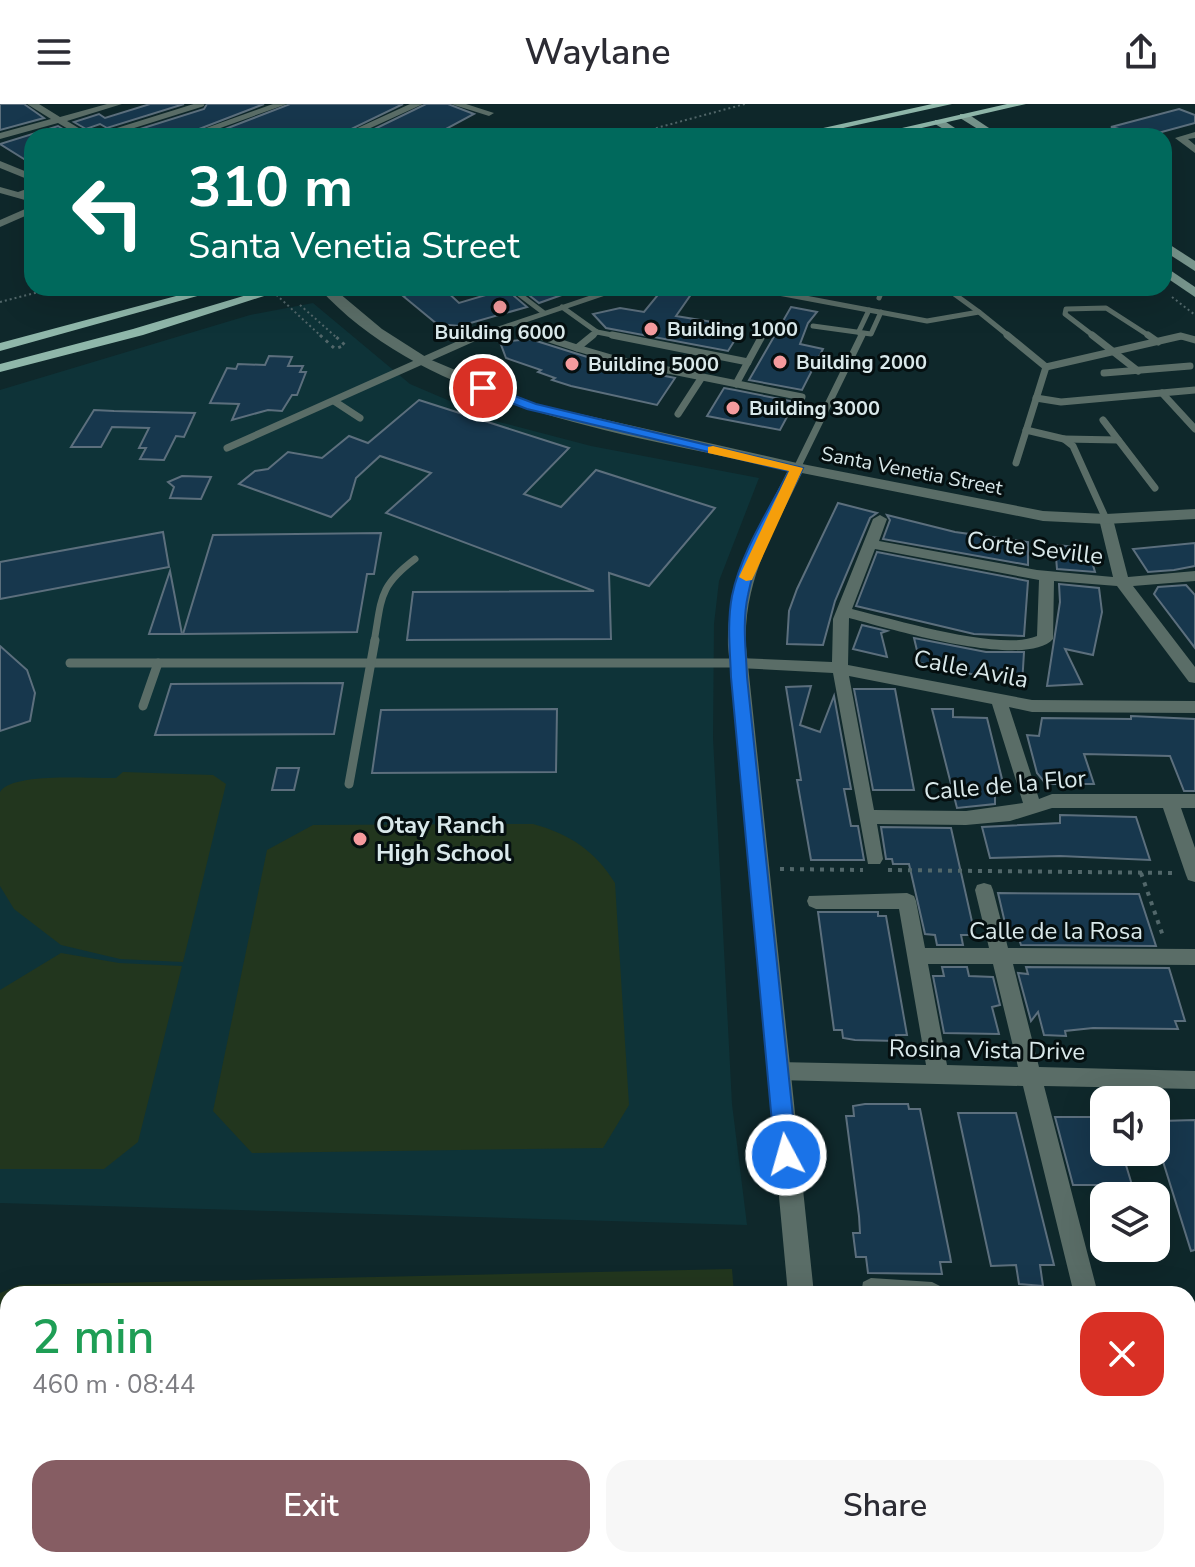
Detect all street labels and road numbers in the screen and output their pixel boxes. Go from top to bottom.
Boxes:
street label: Santa Venetia Street [819,440,1006,502]
street label: Corte Seville [965,524,1105,572]
street label: Calle Avila [911,642,1031,696]
street label: Calle de la Flor [923,762,1088,808]
street label: Calle de la Rosa [969,915,1143,947]
street label: Rosina Vista Drive [888,1032,1086,1068]

